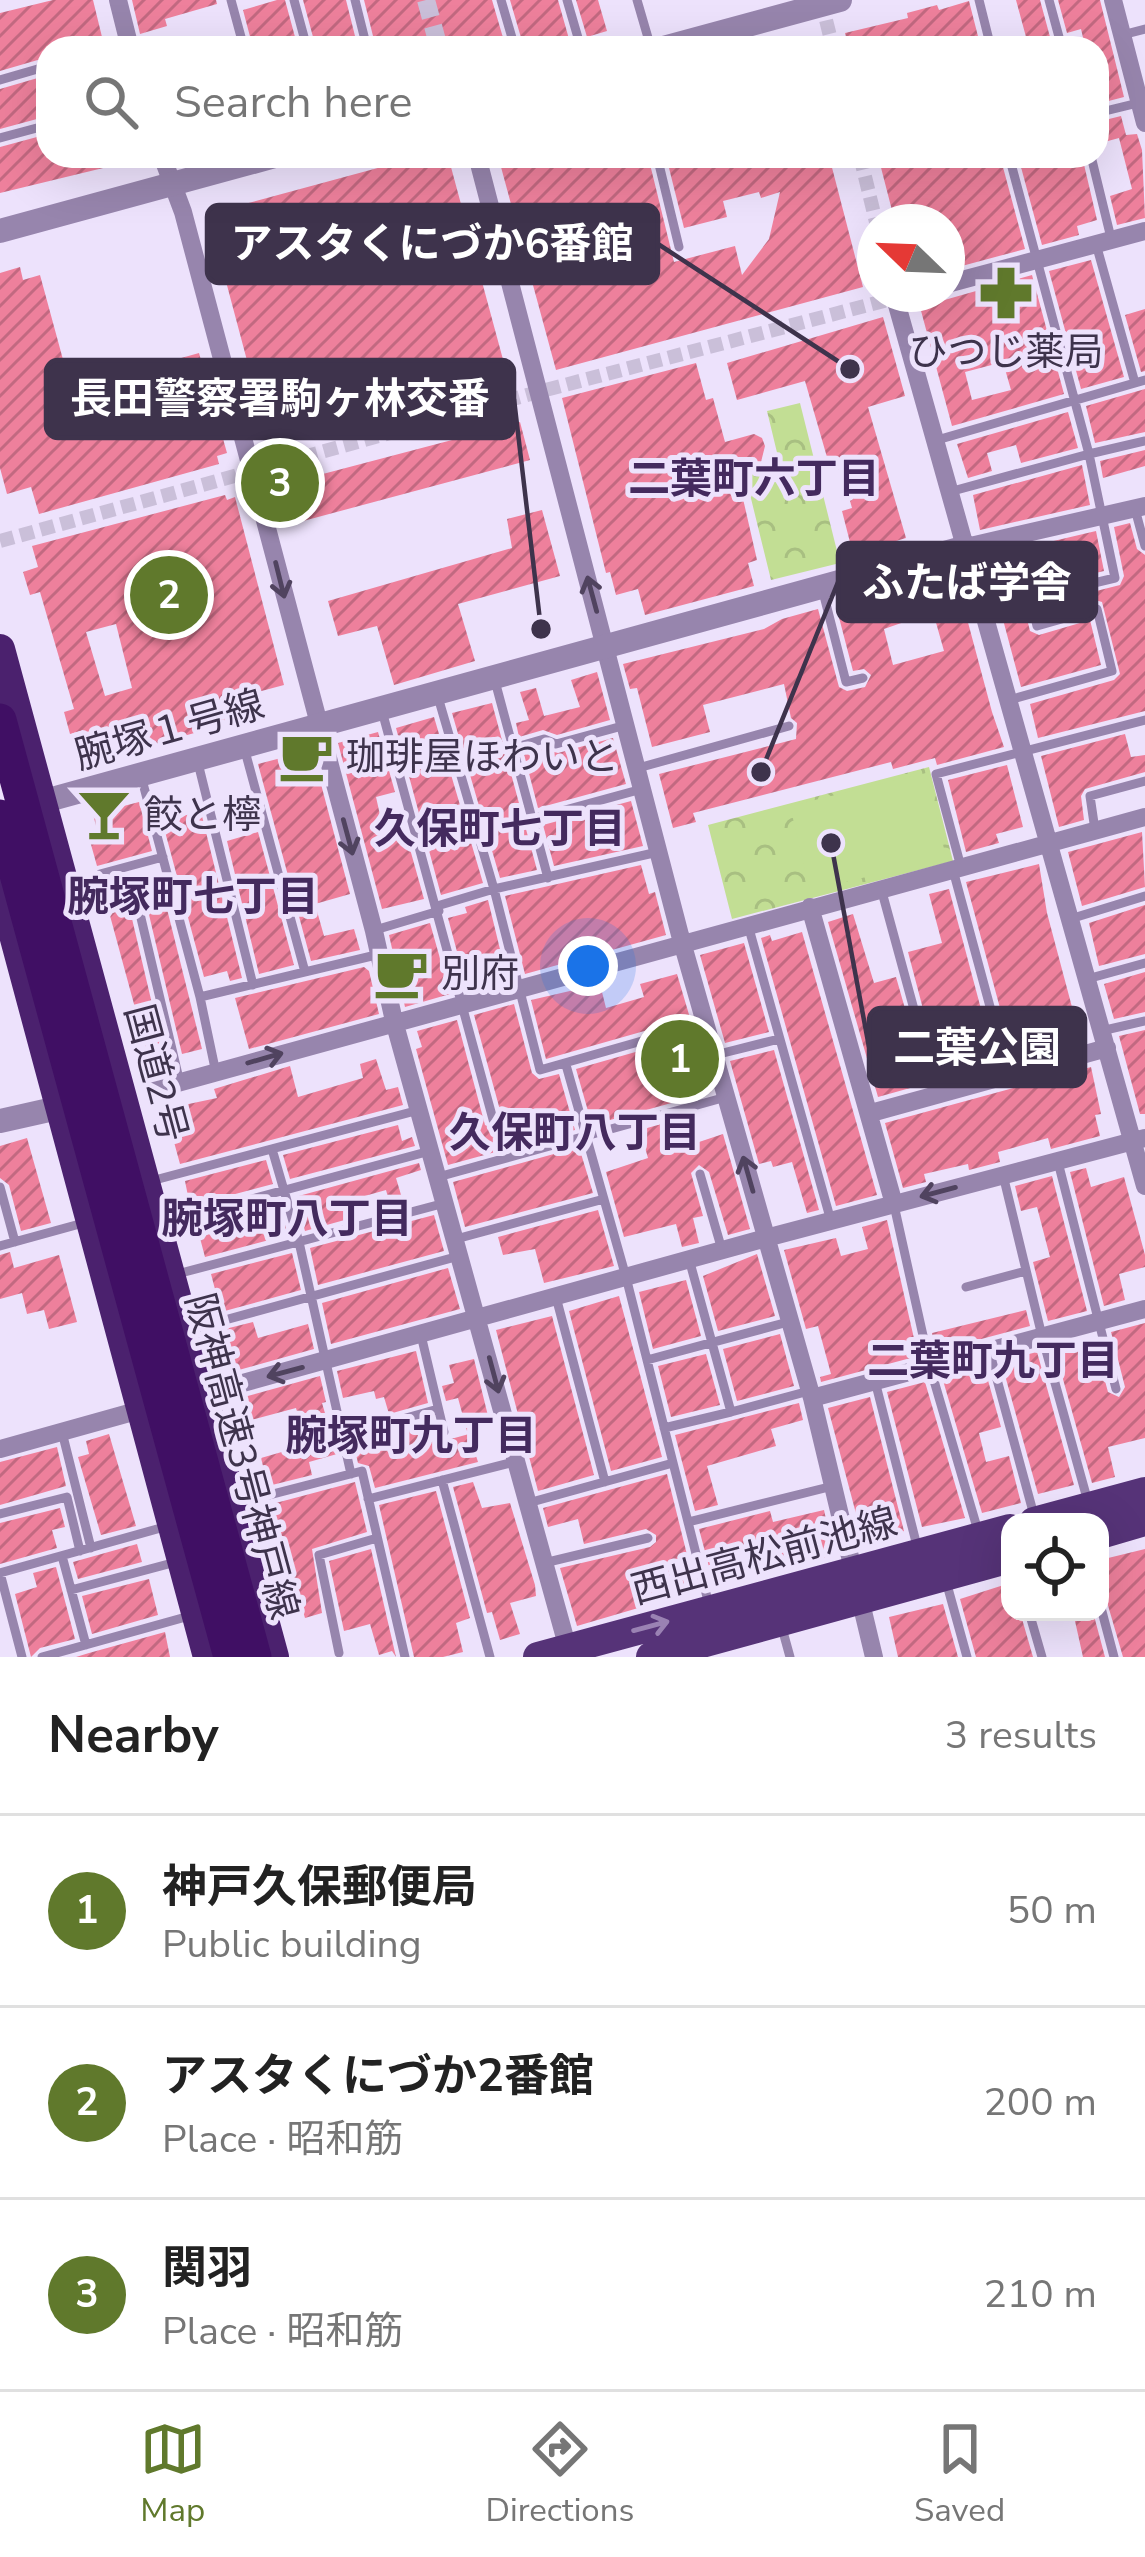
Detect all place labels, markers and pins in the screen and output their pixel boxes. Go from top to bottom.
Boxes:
callout: アスタくにづか6番館 [207,205,658,283]
pharmacy icon: ひつじ薬局 [977,264,1035,322]
place label: ひつじ薬局 [908,326,1104,379]
callout: 長田警察署駒ヶ林交番 [46,360,514,438]
pin: 3 [241,438,319,528]
callout: ふたば学舎 [838,543,1096,621]
pin: 2 [130,550,208,640]
cafe icon: 珈琲屋ほわいと [277,727,335,785]
place label: 珈琲屋ほわいと [346,731,619,784]
bar icon: 餃と檸 [75,785,133,843]
place label: 餃と檸 [144,789,261,842]
cafe icon: 別府 [372,944,430,1002]
place label: 別府 [441,948,519,1001]
callout: 二葉公園 [869,1008,1085,1086]
pin: 1 [641,1014,719,1104]

